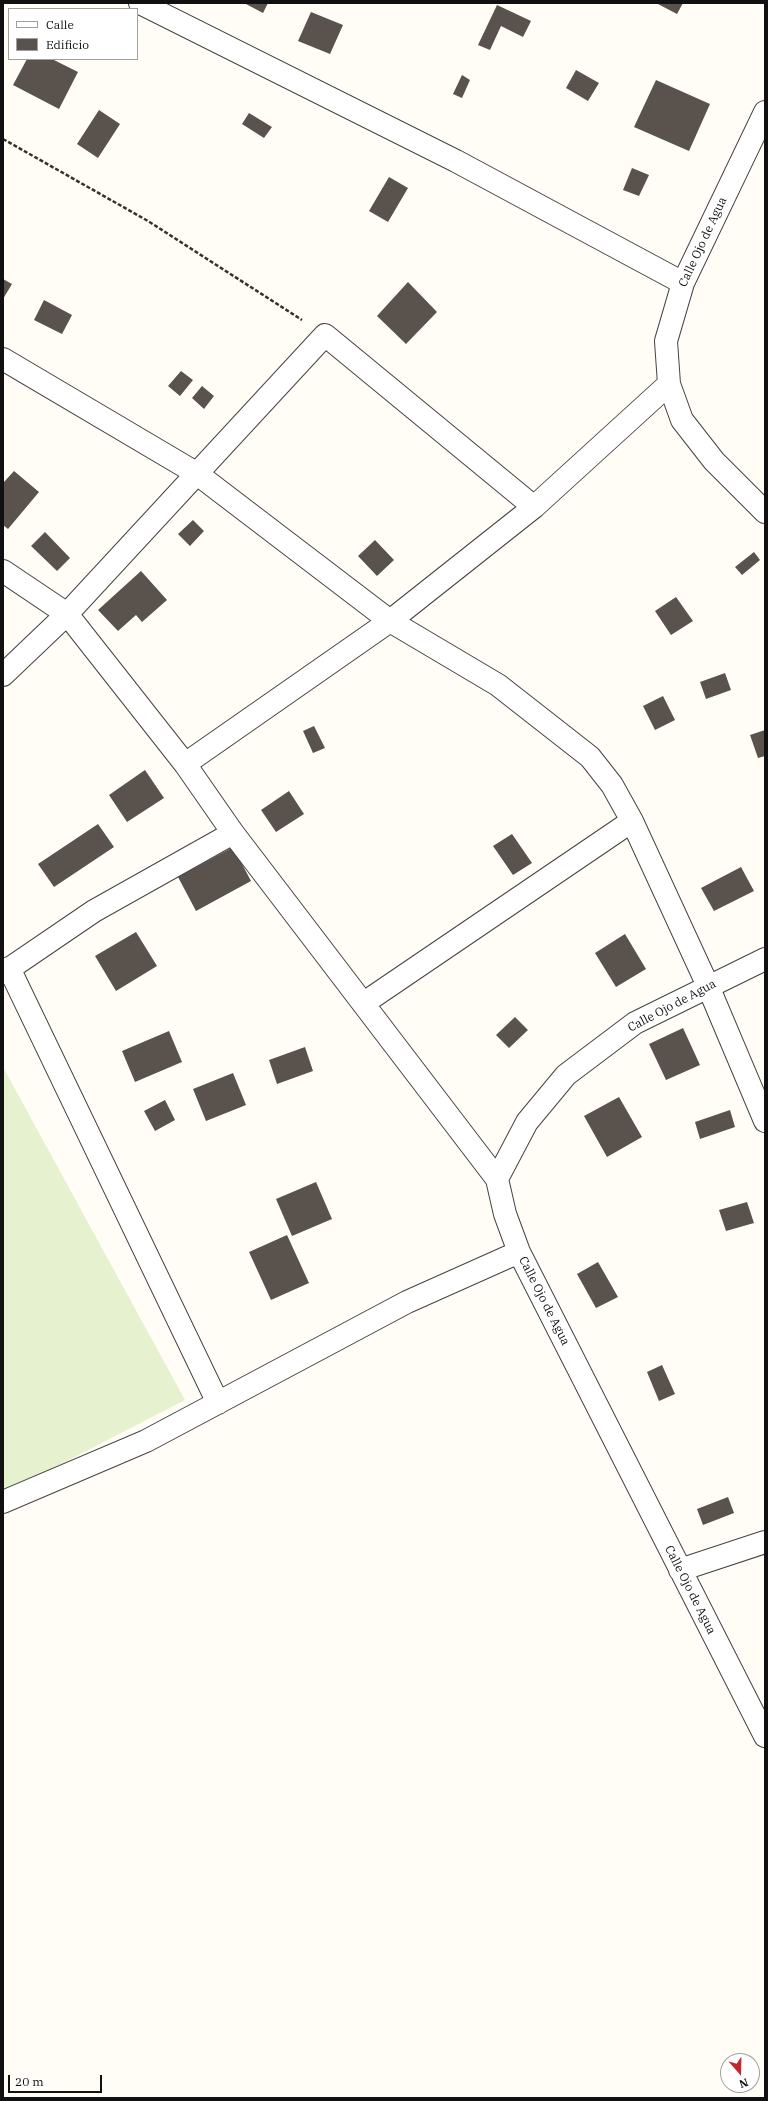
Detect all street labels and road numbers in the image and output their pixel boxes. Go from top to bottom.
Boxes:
street label: Calle Ojo de Agua [676,195,730,289]
street label: Calle Ojo de Agua [626,977,718,1035]
street label: Calle Ojo de Agua [515,1254,573,1348]
street label: Calle Ojo de Agua [661,1543,719,1637]

